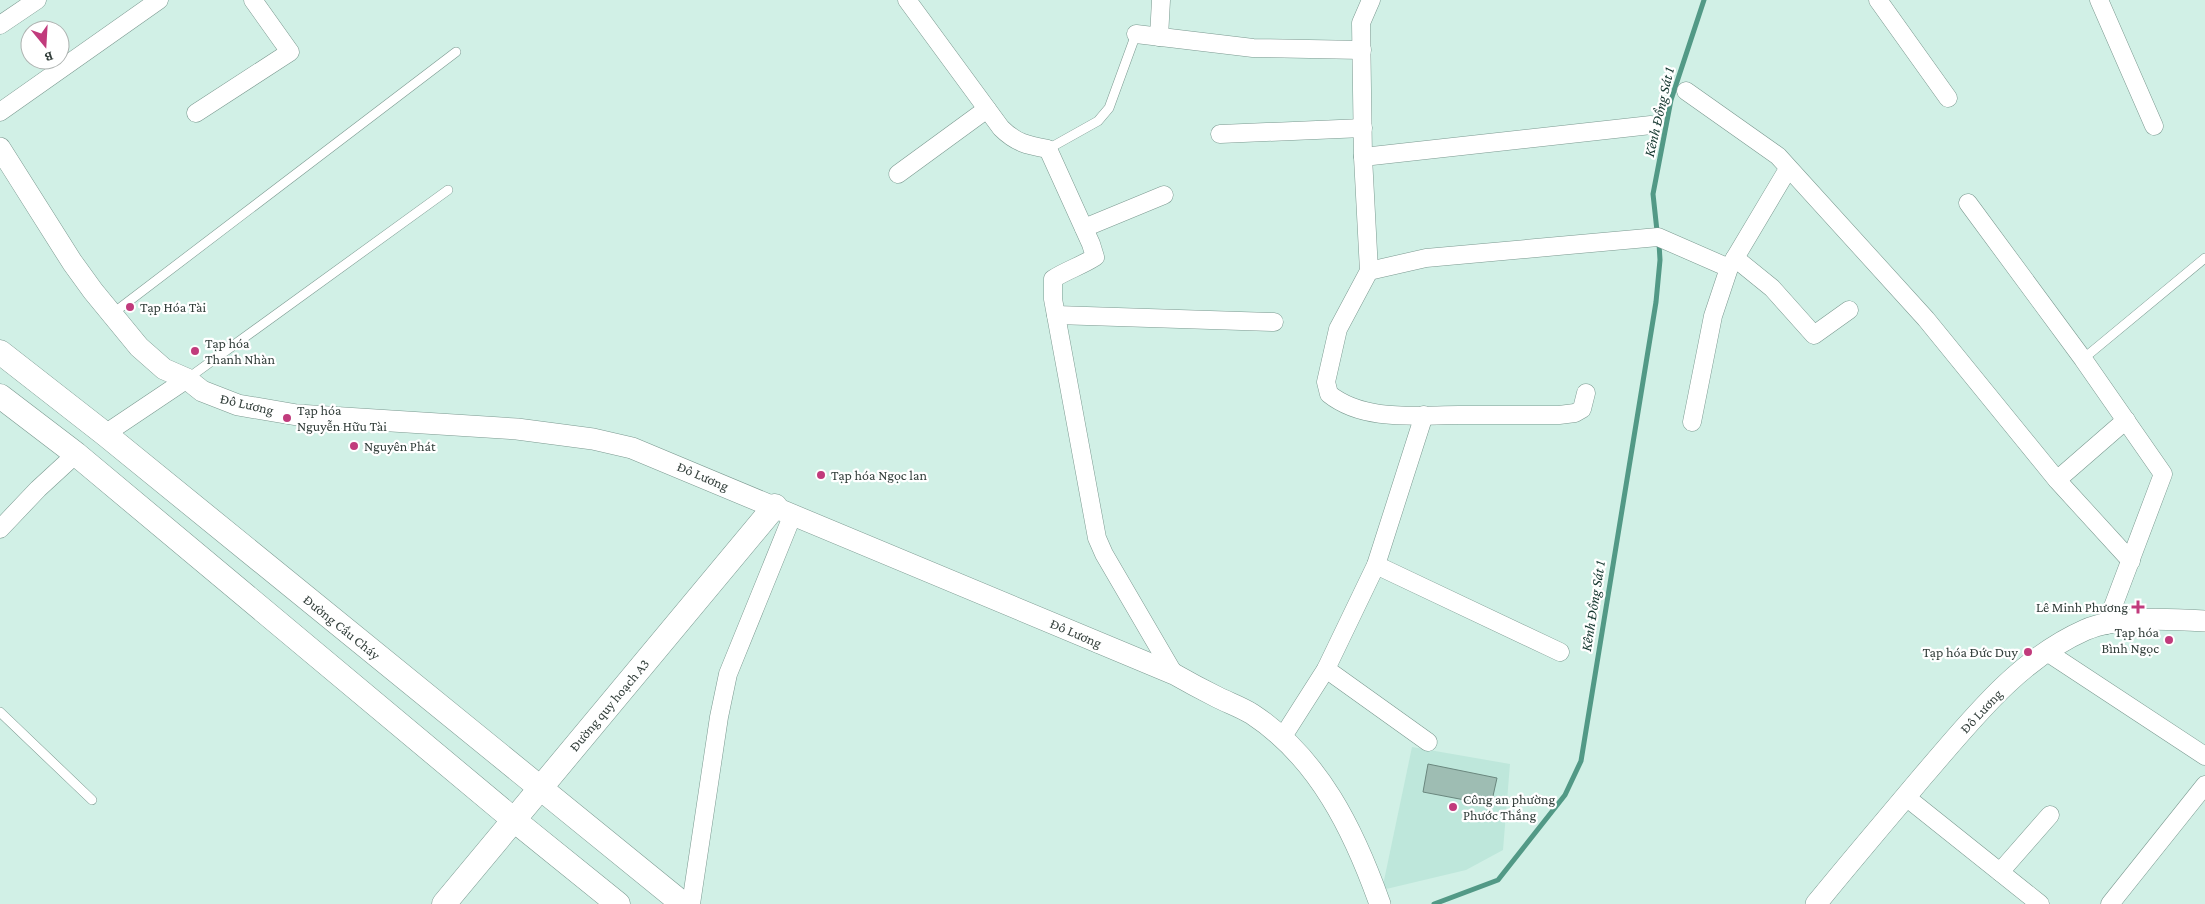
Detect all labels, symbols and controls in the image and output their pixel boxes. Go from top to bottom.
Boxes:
north arrow [20,20,70,70]
text: B [43,48,55,66]
water label: Kênh Đồng Sát 1 [1640,65,1678,159]
place label: Tạp Hóa Tài [140,299,206,315]
marker: Tạp Hóa Tài [124,301,136,313]
place label: Tạp hóa Thanh Nhàn [205,335,275,367]
marker: Tạp hóa Thanh Nhàn [189,345,201,357]
street label: Đô Lương [219,390,276,418]
place label: Tạp hóa Nguyễn Hữu Tài [297,402,387,434]
marker: Tạp hóa Nguyễn Hữu Tài [281,412,293,424]
place label: Nguyên Phát [364,438,436,454]
marker: Nguyên Phát [348,440,360,452]
street label: Đô Lương [675,458,731,494]
place label: Tạp hóa Ngọc lan [831,467,927,483]
marker: Tạp hóa Ngọc lan [815,469,827,481]
water label: Kênh Đồng Sát 1 [1577,559,1609,653]
street label: Đường Cầu Cháy [300,591,384,663]
place label: Lê Minh Phương [2036,599,2128,615]
marker: Lê Minh Phương [2132,601,2144,613]
street label: Đô Lương [1048,615,1104,651]
place label: Tạp hóa Bình Ngọc [2102,624,2160,656]
marker: Tạp hóa Bình Ngọc [2163,634,2175,646]
place label: Tạp hóa Đức Duy [1922,644,2019,660]
marker: Tạp hóa Đức Duy [2022,646,2034,658]
street label: Đường quy hoạch A3 [566,656,652,754]
street label: Đô Lương [1957,685,2006,736]
place label: Công an phường Phước Thắng [1463,791,1555,823]
marker: Công an phường Phước Thắng [1447,801,1459,813]

